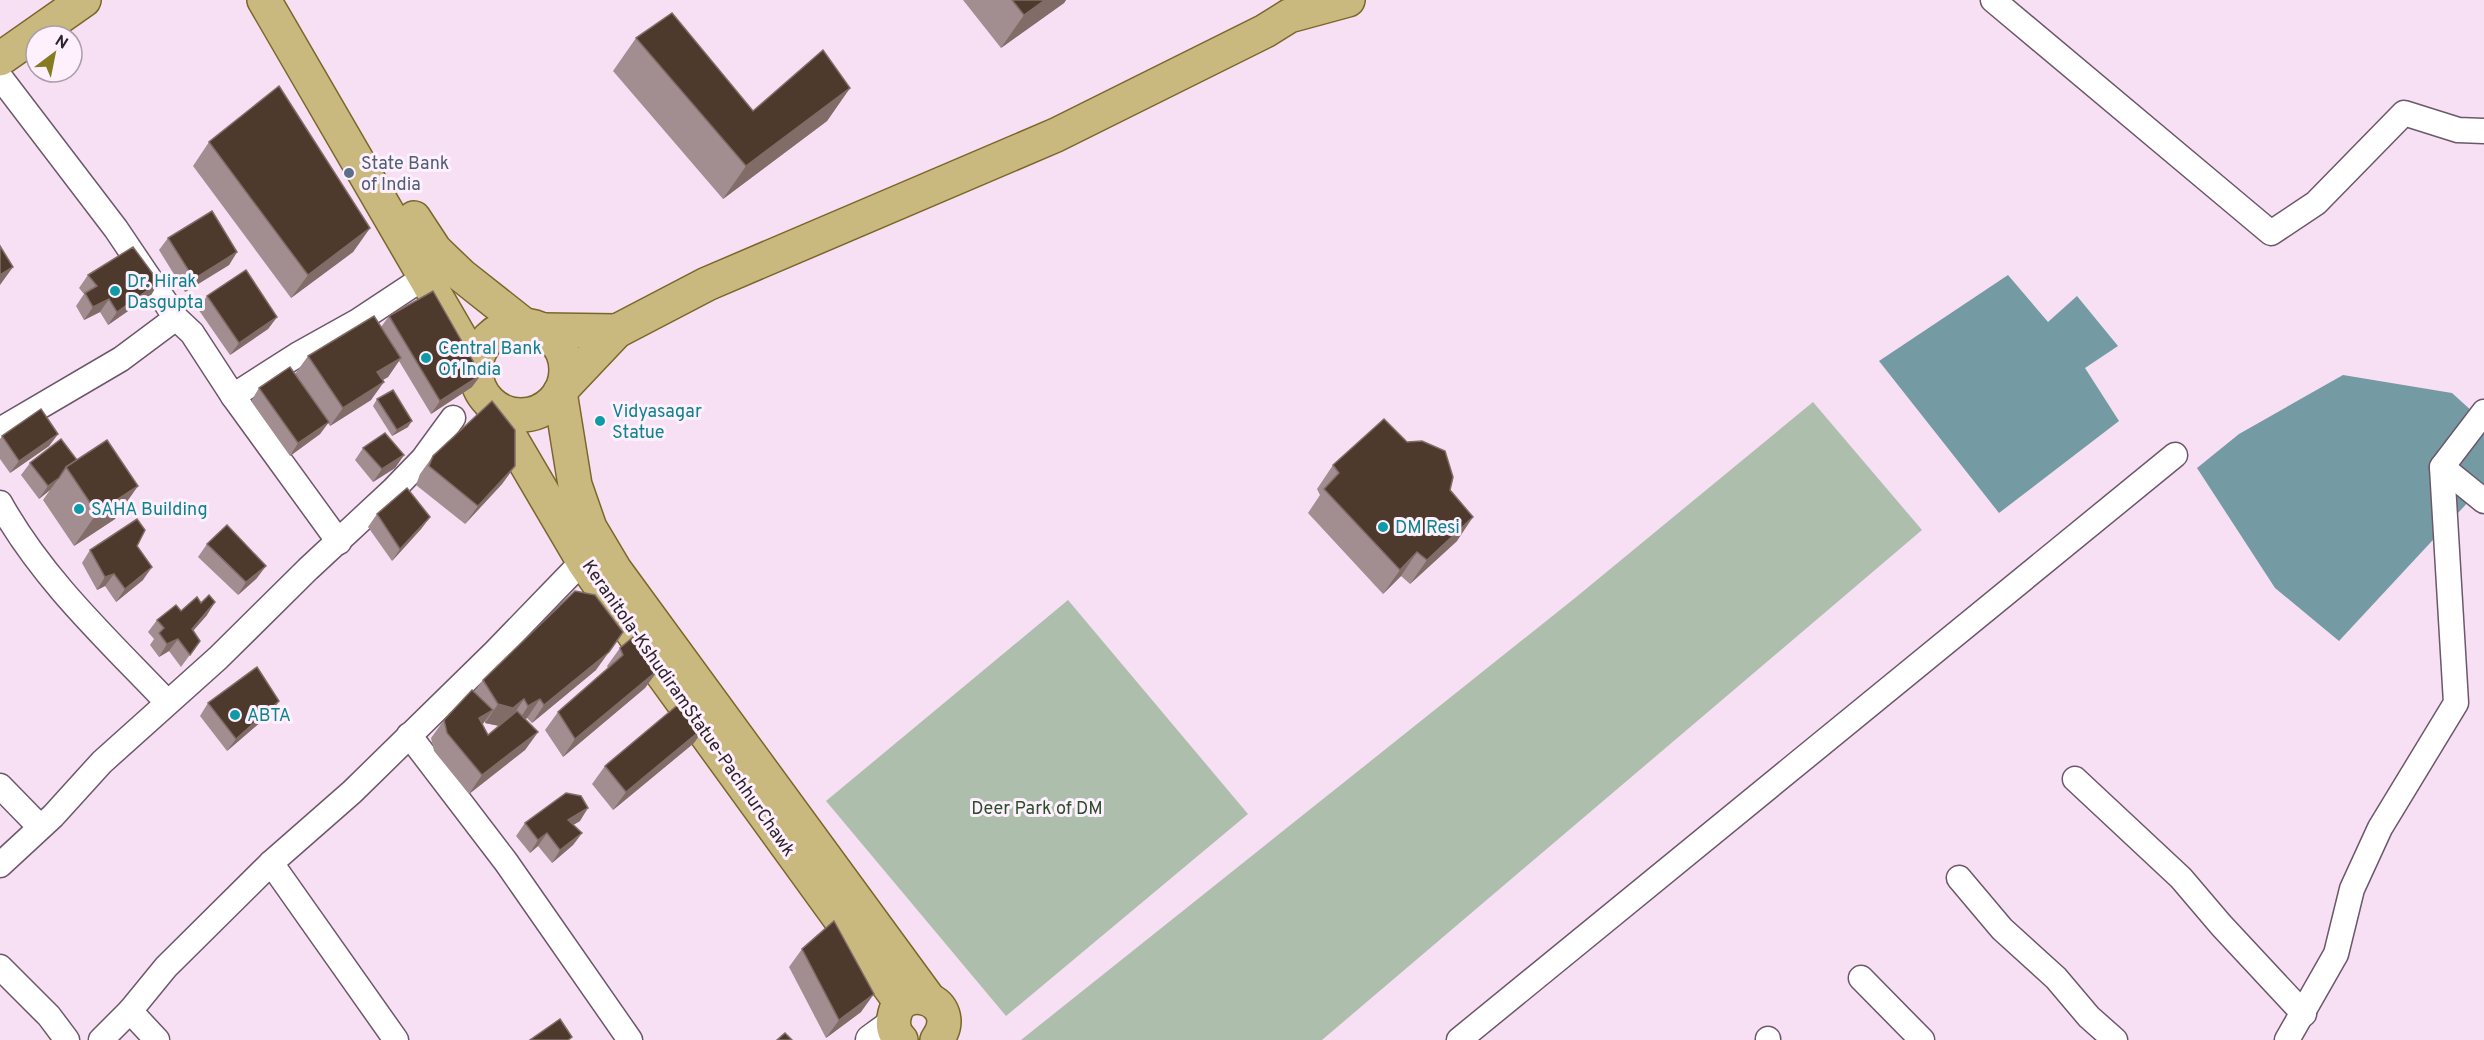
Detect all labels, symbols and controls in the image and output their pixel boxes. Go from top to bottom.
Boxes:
north arrow [24,24,84,84]
text: N [51,31,71,55]
place label: State Bank of India [361,153,449,197]
marker: State Bank of India [342,166,356,180]
place label: Dr. Hirak Dasgupta [127,271,203,315]
marker: Dr. Hirak Dasgupta [108,284,122,298]
place label: Central Bank Of India [438,338,542,382]
marker: Central Bank Of India [419,351,433,365]
place label: Vidyasagar Statue [612,401,702,445]
marker: Vidyasagar Statue [593,414,607,428]
place label: SAHA Building [91,499,208,522]
marker: SAHA Building [72,502,86,516]
place label: DM Resi [1395,517,1460,540]
marker: DM Resi [1376,520,1390,534]
street label: Keranitola-KshudiramStatue-PachhurChawk [576,556,800,862]
place label: ABTA [247,705,291,728]
marker: ABTA [228,708,242,722]
park label: Deer Park of DM [971,798,1103,821]

